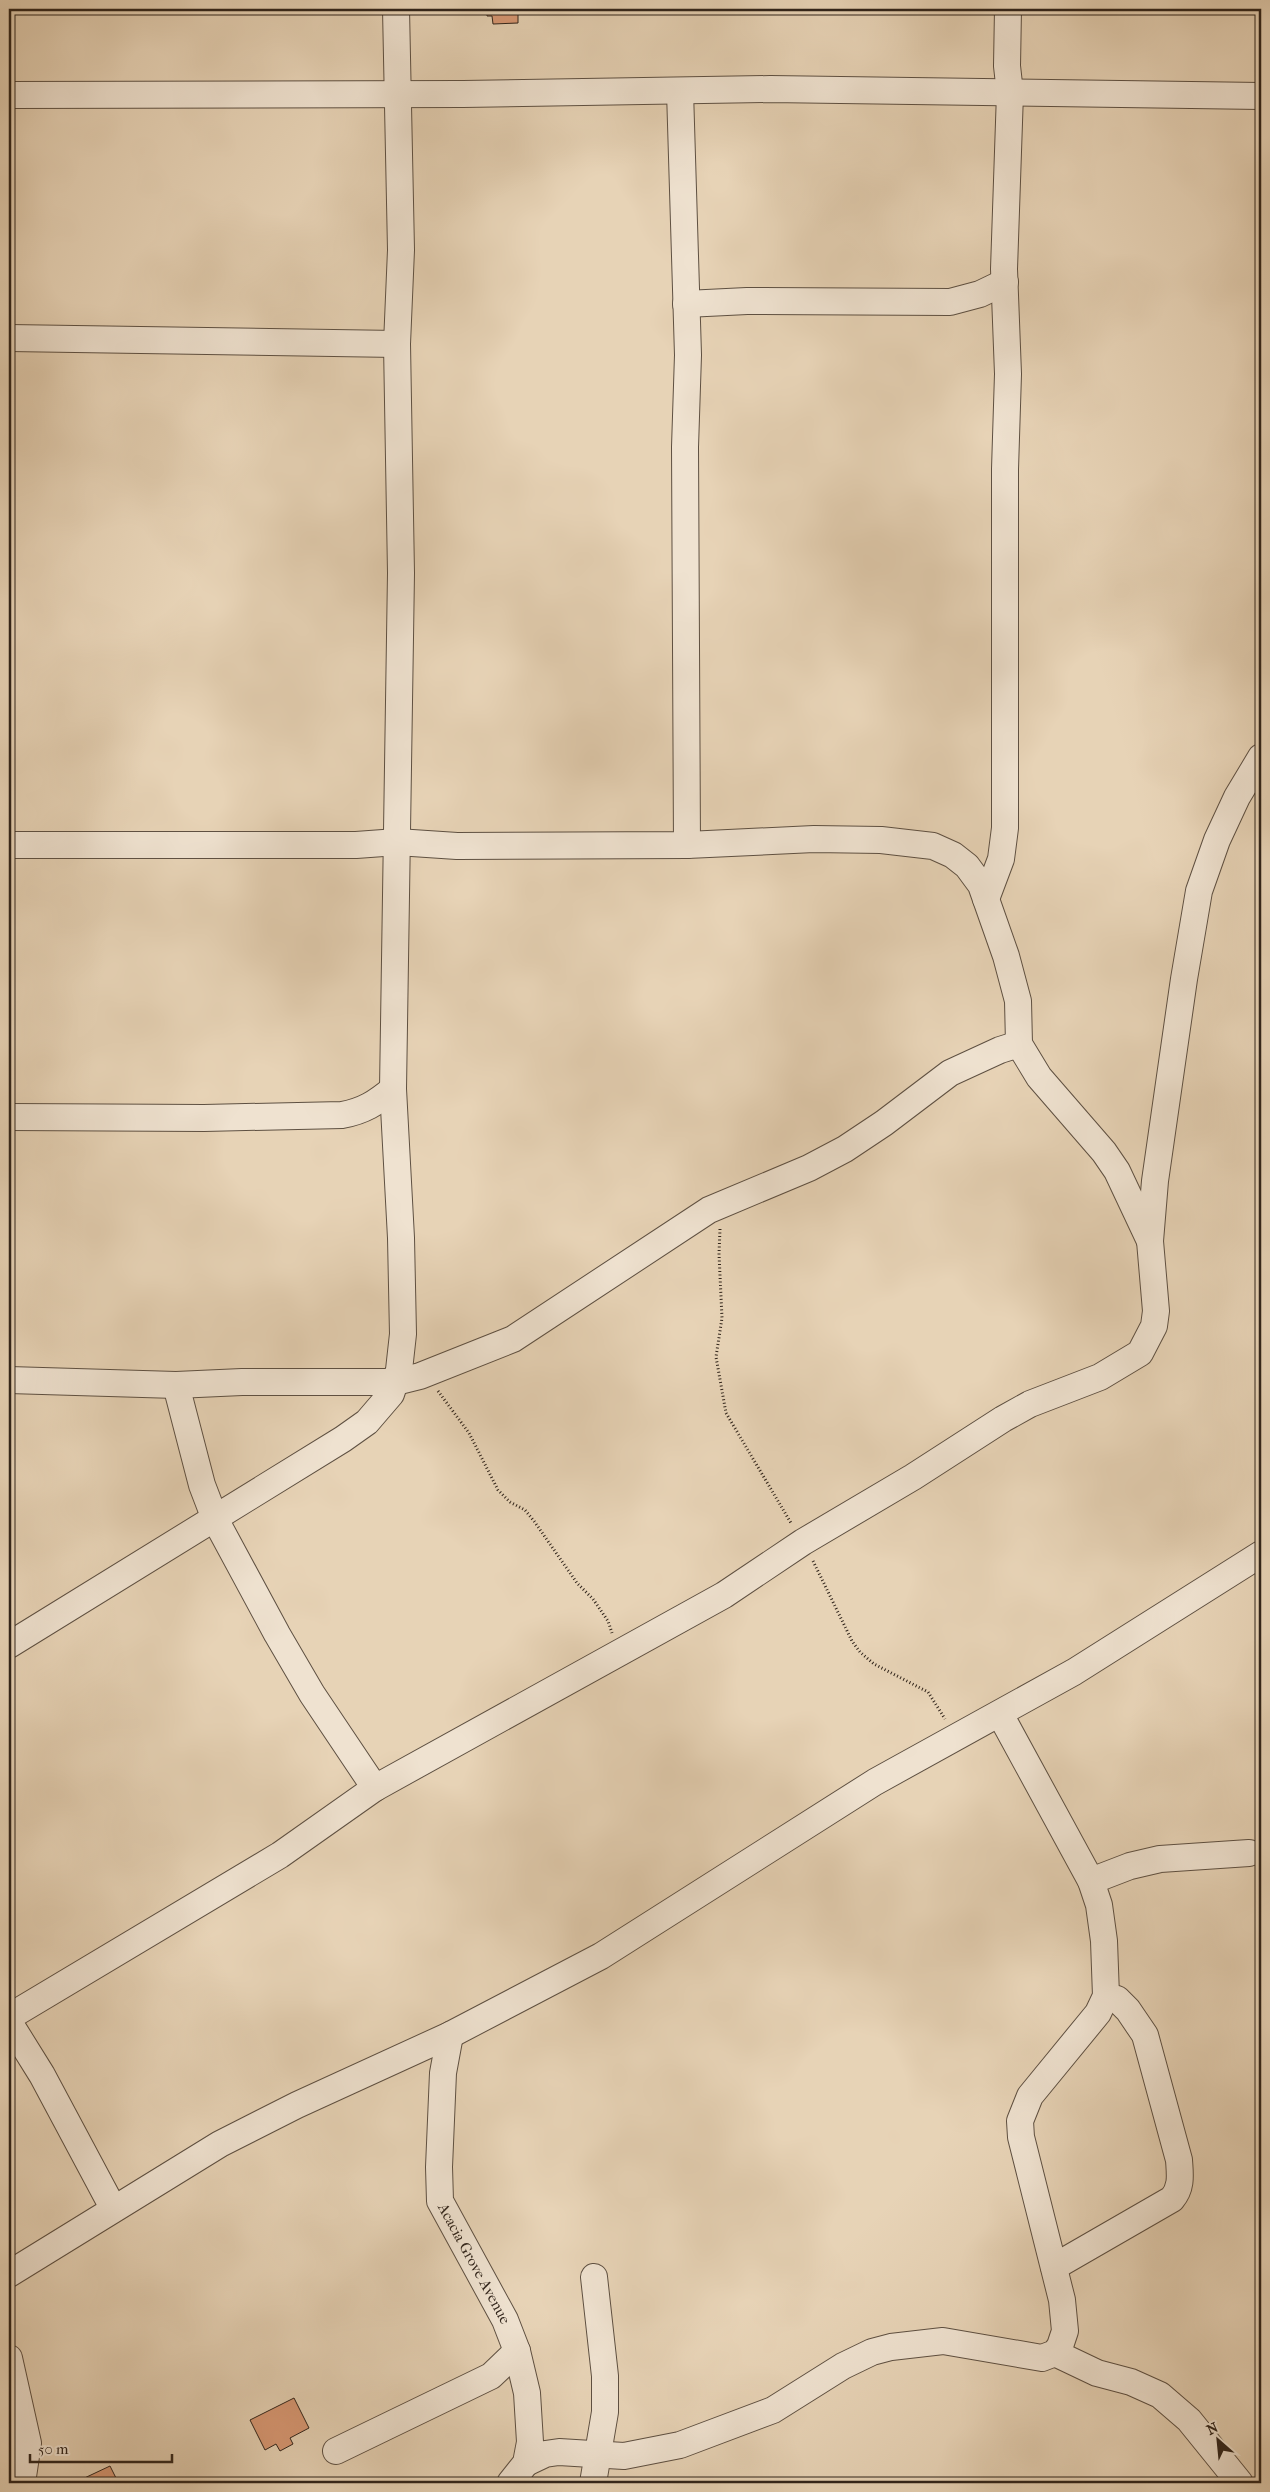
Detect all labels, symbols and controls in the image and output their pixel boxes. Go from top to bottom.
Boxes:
street label: Acacia Grove Avenue [433,2199,515,2328]
north arrow [1192,2414,1242,2464]
text: N [1204,2419,1221,2439]
scale bar [30,2432,172,2464]
text: 50 m [38,2440,69,2458]

